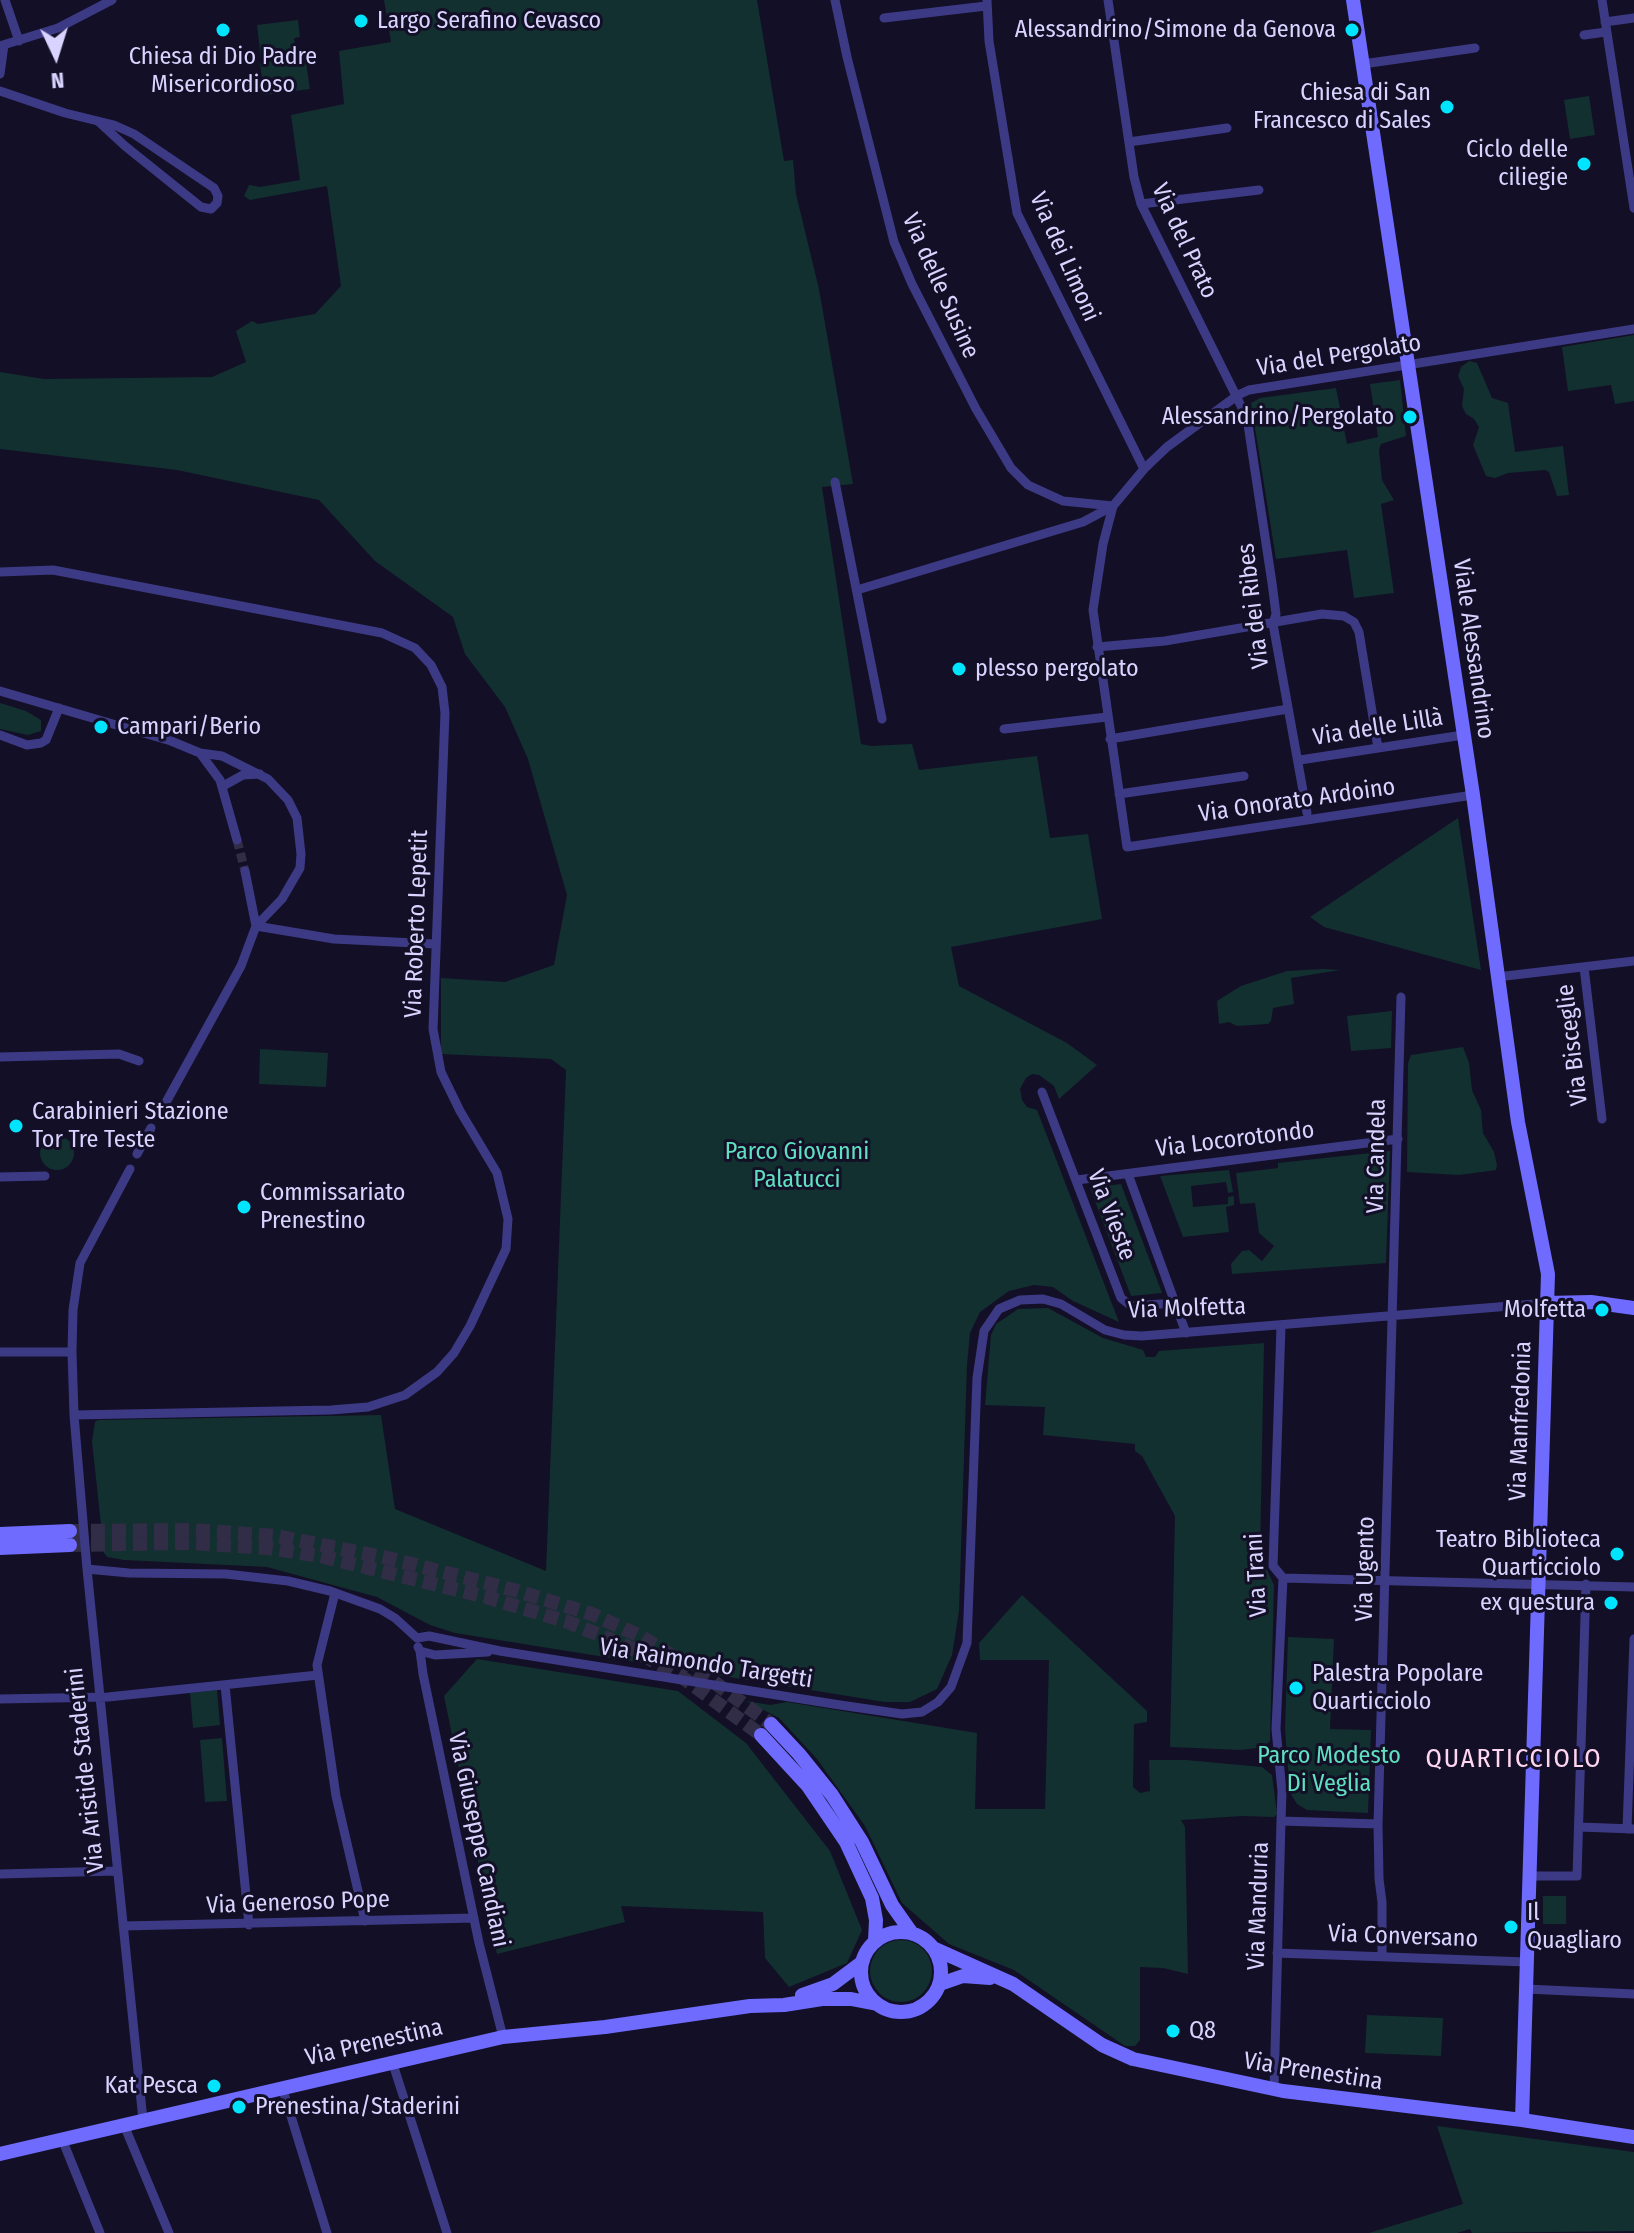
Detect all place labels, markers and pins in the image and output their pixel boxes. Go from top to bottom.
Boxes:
place label: Largo Serafino Cevasco [377,7,601,35]
marker: Largo Serafino Cevasco [352,12,370,30]
place label: Alessandrino/Simone da Genova [1015,16,1336,44]
marker: Chiesa di Dio Padre Misericordioso [214,21,232,39]
marker: Alessandrino/Simone da Genova [1343,21,1361,39]
place label: Chiesa di Dio Padre Misericordioso [129,43,317,99]
place label: Chiesa di San Francesco di Sales [1253,79,1431,135]
marker: Chiesa di San Francesco di Sales [1438,98,1456,116]
place label: Ciclo delle ciliegie [1466,136,1568,192]
marker: Ciclo delle ciliegie [1575,155,1593,173]
place label: Alessandrino/Pergolato [1162,403,1394,431]
marker: Alessandrino/Pergolato [1401,408,1419,426]
place label: plesso pergolato [975,655,1139,683]
marker: plesso pergolato [950,660,968,678]
place label: Campari/Berio [117,713,261,741]
marker: Campari/Berio [92,718,110,736]
place label: Carabinieri Stazione Tor Tre Teste [32,1098,229,1154]
marker: Carabinieri Stazione Tor Tre Teste [7,1117,25,1135]
place label: Commissariato Prenestino [260,1179,405,1235]
marker: Commissariato Prenestino [235,1198,253,1216]
place label: Molfetta [1504,1296,1586,1324]
marker: Molfetta [1593,1301,1611,1319]
place label: Teatro Biblioteca Quarticciolo [1436,1526,1601,1582]
marker: Teatro Biblioteca Quarticciolo [1608,1545,1626,1563]
place label: ex questura [1480,1589,1595,1617]
marker: ex questura [1602,1594,1620,1612]
place label: Palestra Popolare Quarticciolo [1312,1660,1483,1716]
marker: Palestra Popolare Quarticciolo [1287,1679,1305,1697]
place label: Il Quagliaro [1527,1899,1622,1955]
marker: Il Quagliaro [1502,1918,1520,1936]
place label: Q8 [1189,2017,1216,2045]
marker: Q8 [1164,2022,1182,2040]
place label: Kat Pesca [104,2072,198,2100]
marker: Kat Pesca [205,2077,223,2095]
place label: Prenestina/Staderini [255,2093,460,2121]
marker: Prenestina/Staderini [230,2098,248,2116]

